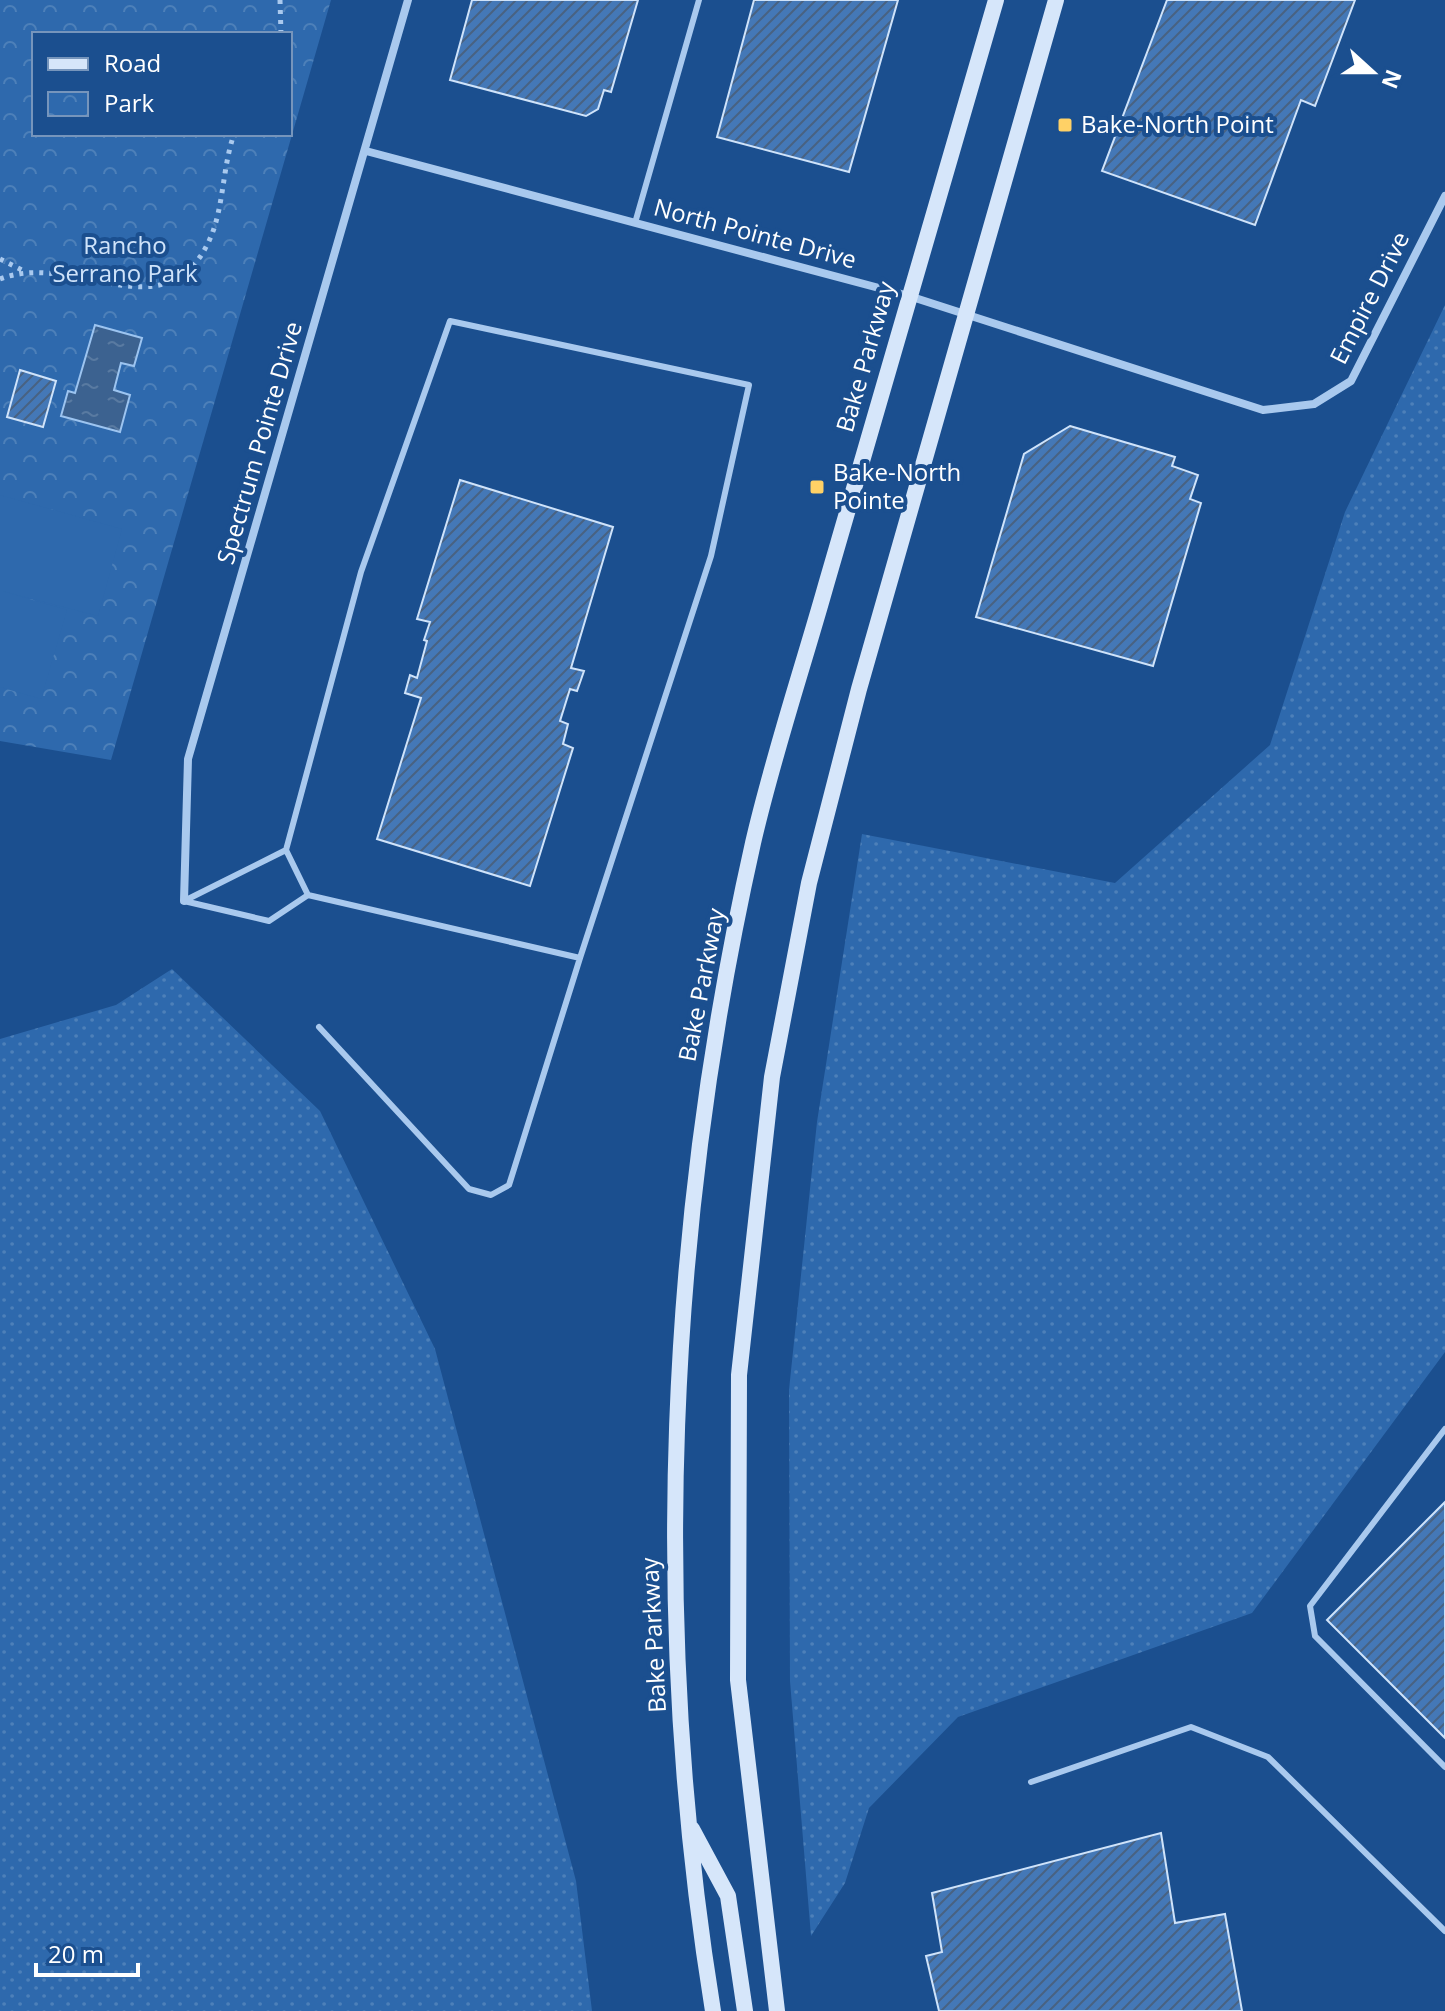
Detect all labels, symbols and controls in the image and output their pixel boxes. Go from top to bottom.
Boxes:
legend [32,32,292,136]
north arrow [1333,32,1413,112]
text: Road [104,46,161,79]
text: N [1375,66,1410,93]
text: Park [104,86,155,119]
place label: Bake-North Point [1081,107,1274,140]
marker: Bake-North Point [1056,116,1074,134]
street label: North Pointe Drive [650,190,860,275]
street label: Empire Drive [1321,225,1416,369]
park label: Rancho Serrano Park [52,228,198,289]
street label: Bake Parkway [827,276,902,436]
street label: Spectrum Pointe Drive [208,317,309,568]
place label: Bake-North Pointe [833,455,961,516]
marker: Bake-North Pointe [808,478,826,496]
street label: Bake Parkway [670,904,732,1064]
street label: Bake Parkway [632,1556,673,1713]
scale bar [36,1927,138,1977]
text: 20 m [48,1937,104,1970]

